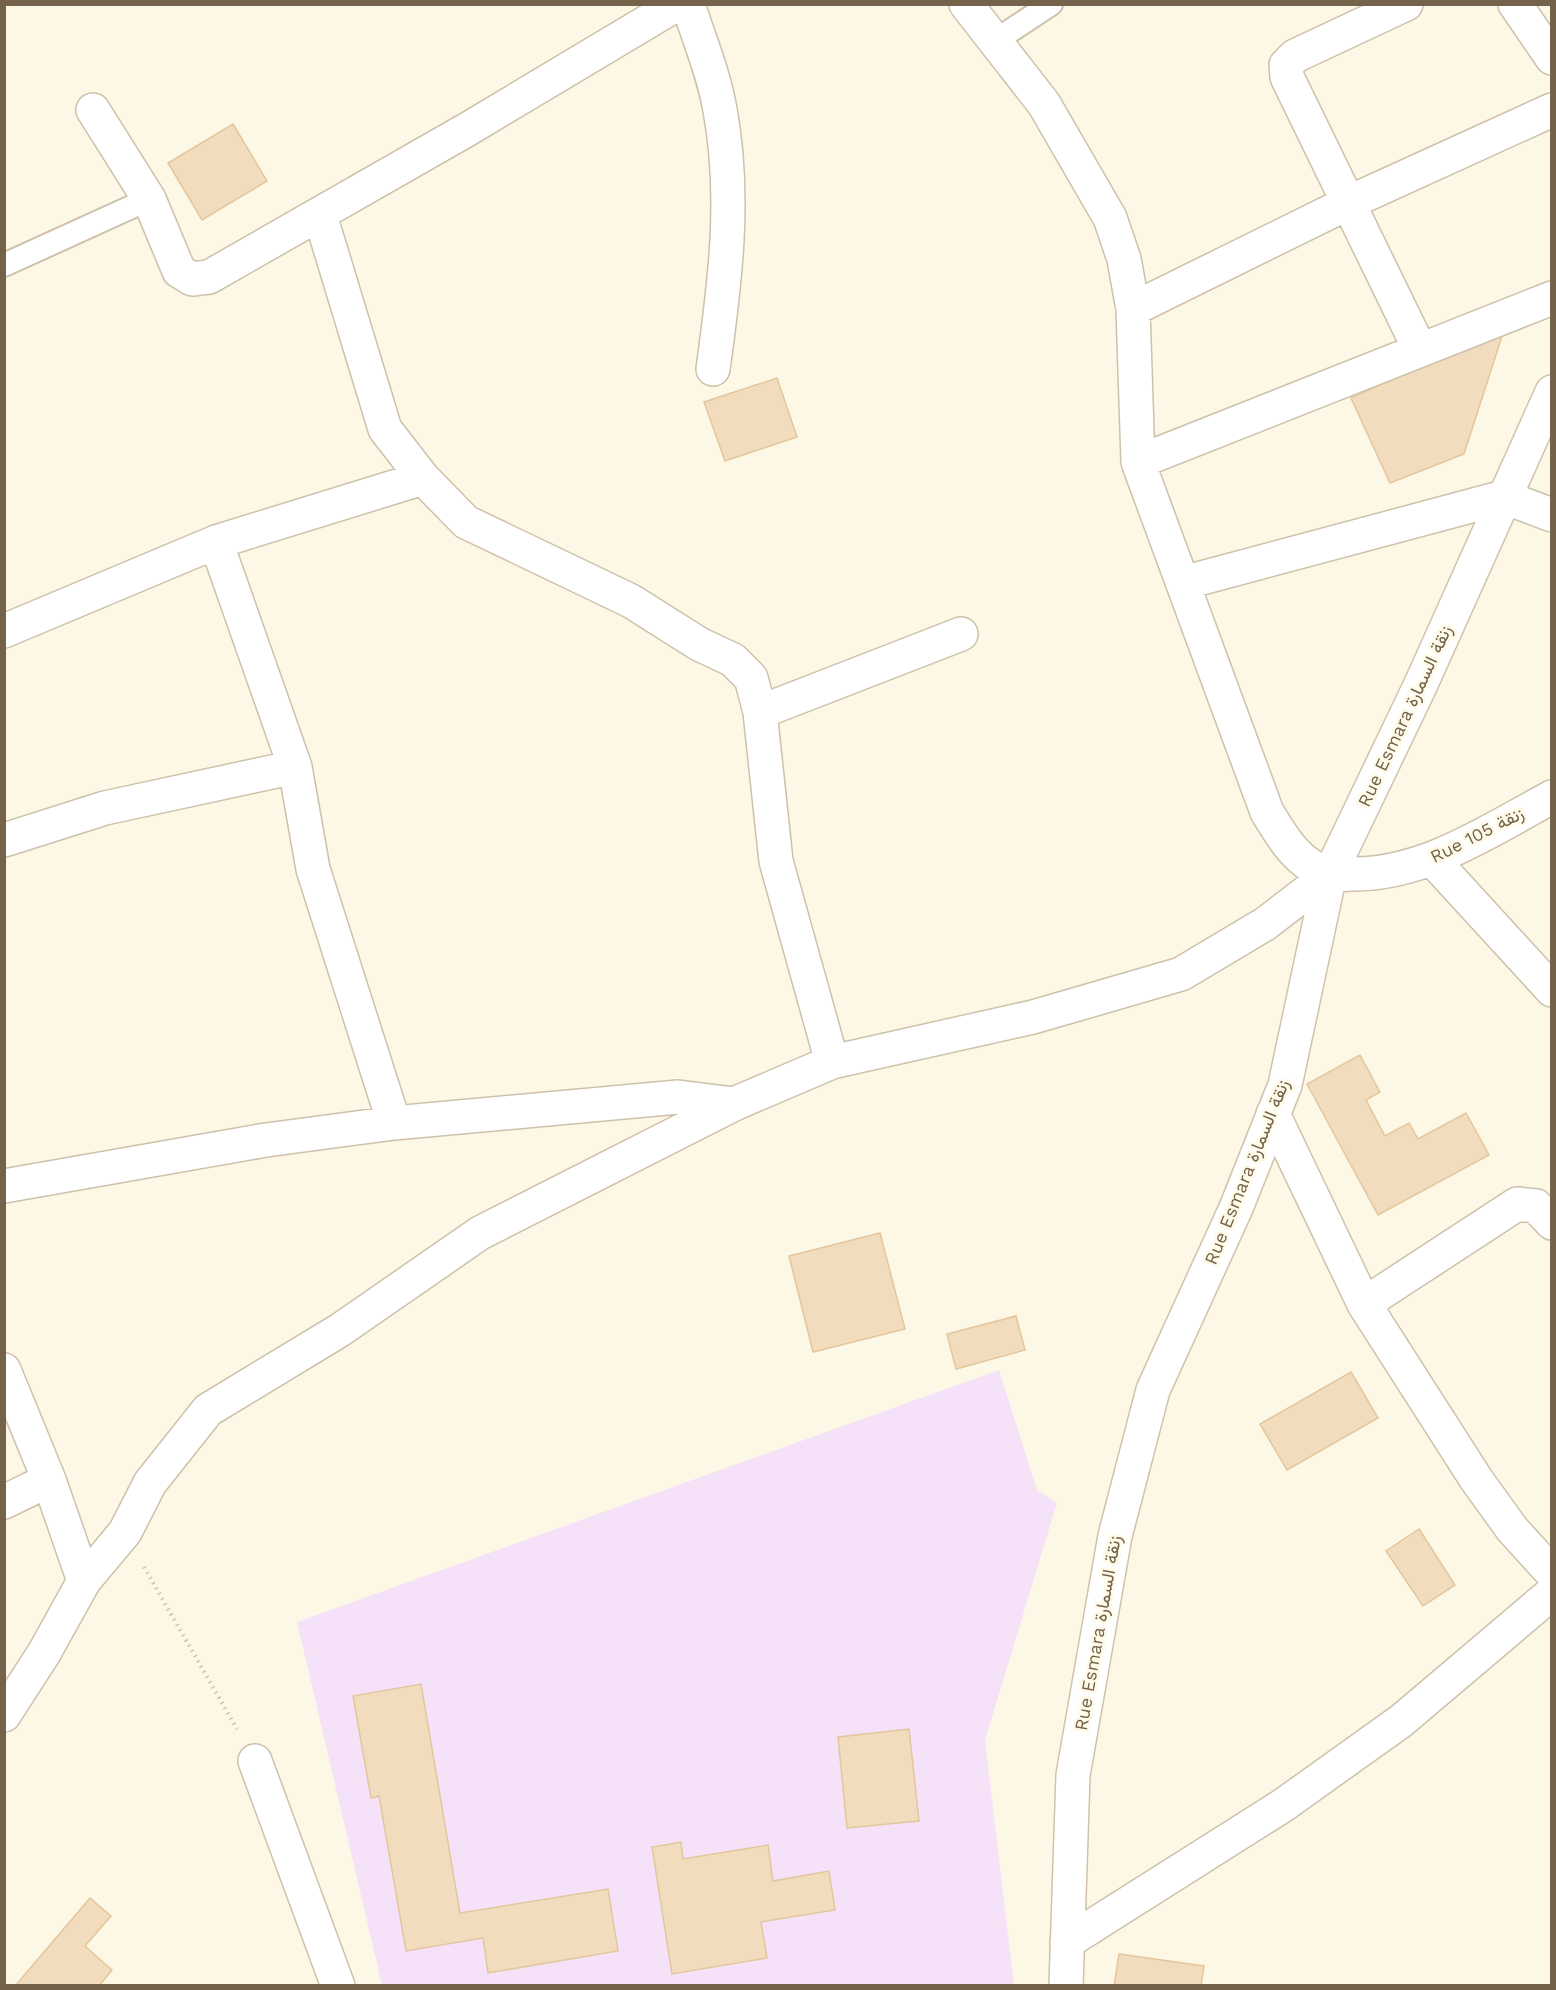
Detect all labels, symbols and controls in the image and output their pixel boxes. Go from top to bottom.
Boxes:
street label: Rue Esmara زنقة السمارة [1353,622,1457,810]
street label: Rue 105 زنقة [1426,802,1528,868]
street label: Rue Esmara زنقة السمارة [1200,1076,1294,1268]
street label: Rue Esmara زنقة السمارة [1070,1534,1126,1732]

